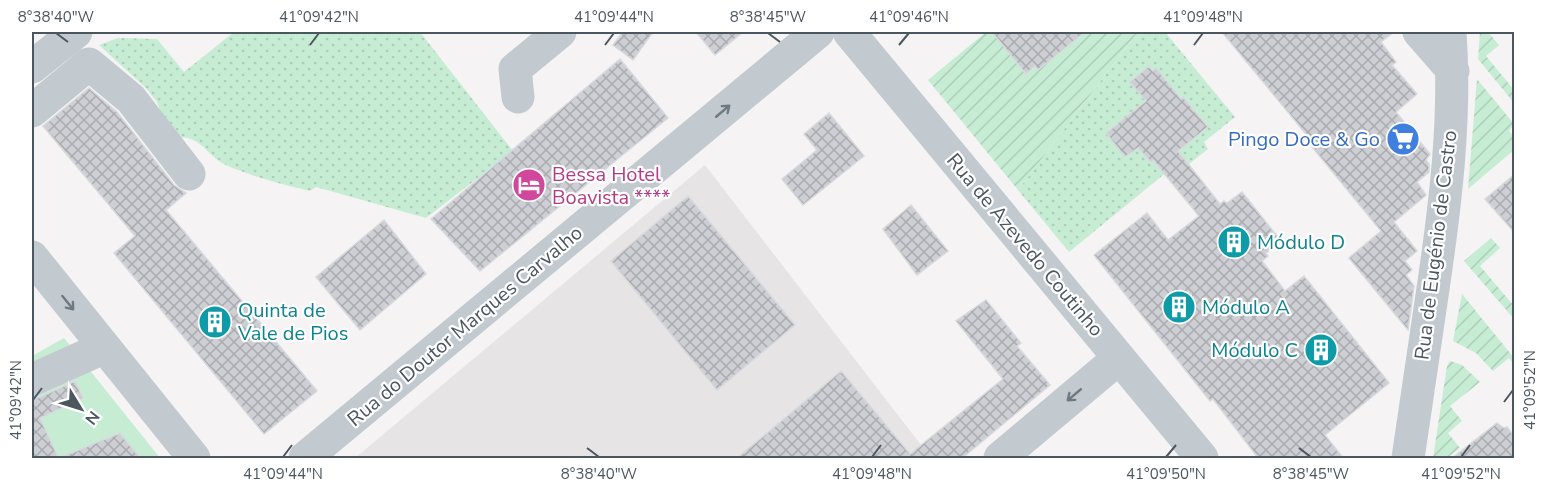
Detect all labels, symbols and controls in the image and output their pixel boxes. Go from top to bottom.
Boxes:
text: 8°38'40"W [18,7,95,27]
text: 41°09'42"N [279,7,359,27]
text: 41°09'44"N [574,7,654,27]
text: 8°38'45"W [730,7,807,27]
text: 41°09'46"N [869,7,949,27]
text: 41°09'48"N [1163,7,1243,27]
one-way arrow [715,104,731,117]
supermarket icon: Pingo Doce & Go [1385,121,1421,157]
place label: Pingo Doce & Go [1228,126,1380,153]
street label: Rua de Eugénio de Castro [1409,129,1463,361]
street label: Rua de Azevedo Coutinho [940,148,1110,342]
place label: Bessa Hotel Boavista **** [552,161,670,211]
hotel icon: Bessa Hotel Boavista **** [511,167,547,203]
street label: Rua do Doutor Marques Carvalho [342,219,588,433]
building icon: Módulo D [1216,224,1252,260]
place label: Módulo D [1257,229,1345,256]
building icon: Módulo A [1161,289,1197,325]
place label: Módulo A [1202,294,1290,321]
one-way arrow [62,295,75,311]
place label: Quinta de Vale de Pios [237,297,348,347]
building icon: Quinta de Vale de Pios [197,304,233,340]
building icon: Módulo C [1303,332,1339,368]
place label: Módulo C [1211,337,1298,364]
text: 41°09'52"N [1520,350,1540,430]
text: 41°09'42"N [6,360,26,440]
north arrow [51,379,111,439]
one-way arrow [1066,389,1082,402]
text: N [80,406,104,429]
text: 41°09'44"N [243,464,323,484]
text: 8°38'40"W [561,464,638,484]
text: 41°09'48"N [832,464,912,484]
text: 41°09'50"N [1126,464,1206,484]
text: 8°38'45"W [1273,464,1350,484]
text: 41°09'52"N [1421,464,1501,484]

